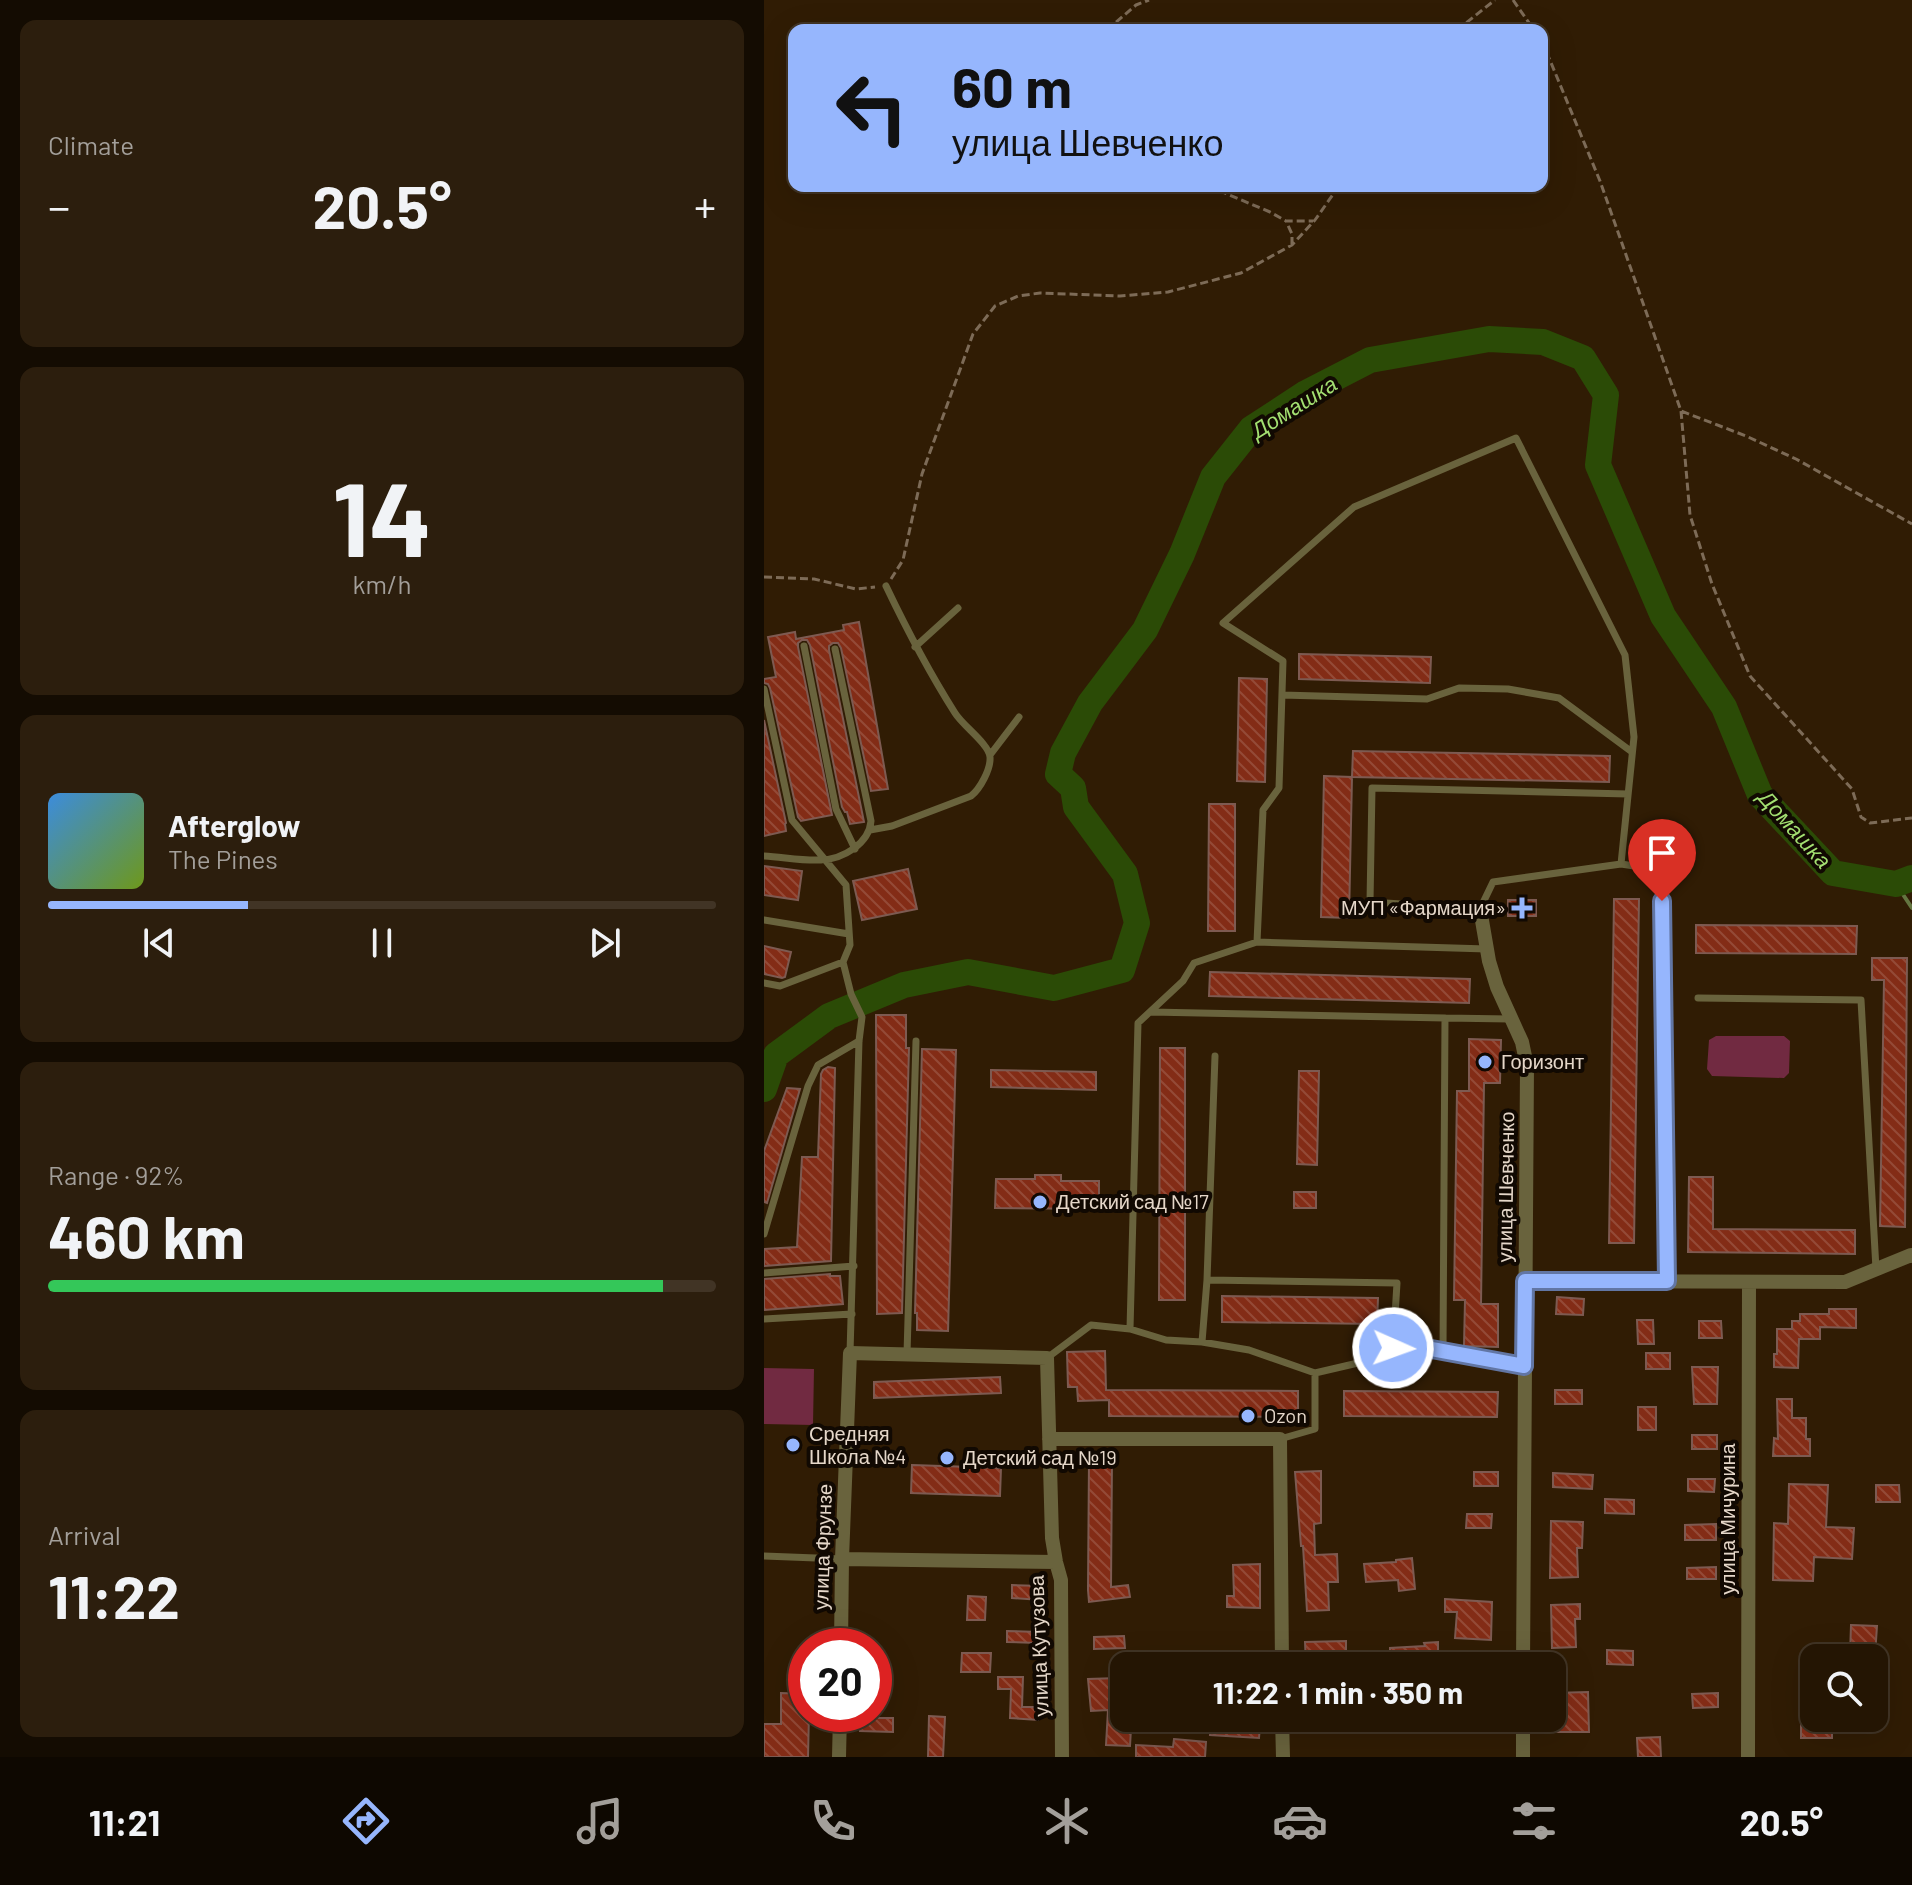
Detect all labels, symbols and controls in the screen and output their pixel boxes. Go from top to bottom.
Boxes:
text: 60 m [952,52,1072,119]
icon: left [820,56,924,160]
text: улица Шевченко [952,120,1224,163]
text: Climate [48,129,134,160]
text: 20.5° [313,169,451,241]
text: − [48,179,70,232]
text: + [694,179,716,232]
water label: Домашка [1243,370,1342,445]
text: 14 [332,453,432,578]
text: km/h [353,568,411,599]
water label: Домашка [1751,782,1838,873]
text: Afterglow [168,807,301,843]
pin [1628,819,1696,901]
icon: arrive [1640,831,1684,875]
text: The Pines [168,843,278,874]
place label: МУП «Фармация» [1341,895,1506,919]
marker: МУП «Фармация» [1513,899,1531,917]
icon: previous [137,921,181,965]
icon: pause [360,921,404,965]
icon: next [583,921,627,965]
place label: Горизонт [1501,1049,1584,1073]
marker: Горизонт [1476,1053,1494,1071]
street label: улица Шевченко [1492,1111,1518,1263]
text: Range · 92% [48,1159,184,1190]
place label: Детский сад №17 [1056,1189,1209,1213]
marker: Детский сад №17 [1031,1193,1049,1211]
text: 460 km [48,1199,245,1271]
position arrow [1351,1306,1435,1390]
place label: Ozon [1264,1403,1307,1427]
marker: Ozon [1239,1407,1257,1425]
place label: Средняя Школа №4 [809,1421,906,1468]
marker: Средняя Школа №4 [784,1436,802,1454]
street label: улица Мичурина [1715,1442,1739,1595]
place label: Детский сад №19 [963,1445,1117,1469]
marker: Детский сад №19 [938,1449,956,1467]
street label: улица Фрунзе [808,1483,836,1610]
text: Arrival [48,1519,121,1550]
text: 11:22 [48,1559,180,1631]
street label: улица Кутузова [1024,1574,1052,1717]
speed limit sign: 20 [788,1628,892,1732]
map controls [1800,1644,1888,1732]
button: search [1800,1644,1888,1732]
text: 11:22 · 1 min · 350 m [1213,1674,1463,1710]
icon: directions [338,1793,394,1849]
icon: music [572,1793,628,1849]
icon: phone [805,1793,861,1849]
icon: climate [1039,1793,1095,1849]
icon: car [1272,1793,1328,1849]
icon: filters [1506,1793,1562,1849]
text: 11:21 [89,1800,160,1843]
text: 20.5° [1740,1800,1823,1843]

